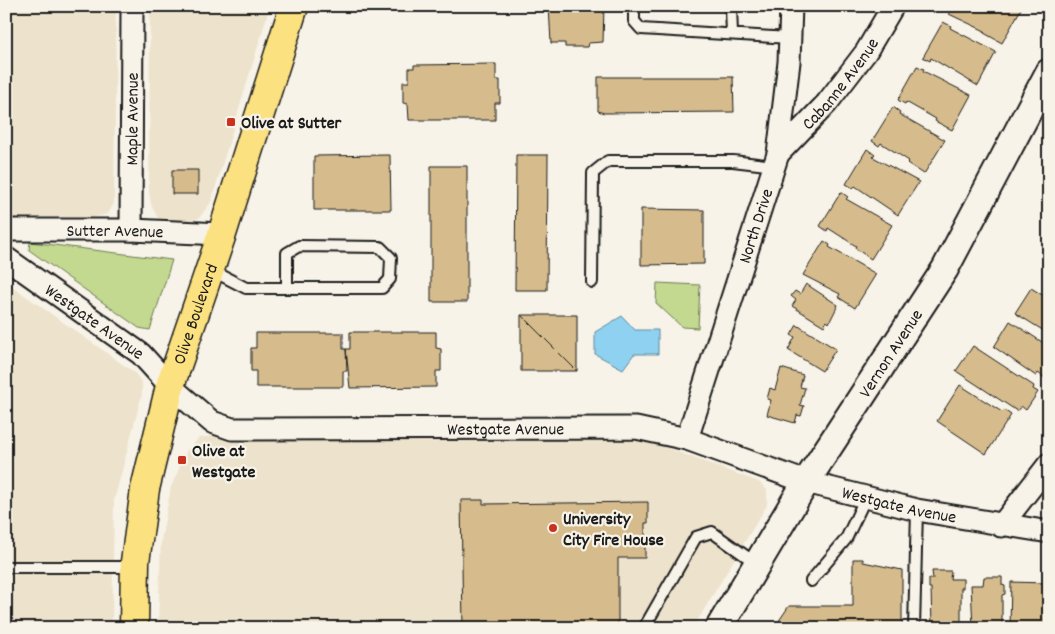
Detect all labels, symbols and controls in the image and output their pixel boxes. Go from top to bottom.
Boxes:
street label: Cabanne Avenue [797,34,887,137]
street label: Maple Avenue [121,72,147,166]
place label: Olive at Sutter [241,112,342,137]
marker: Olive at Sutter [225,116,237,128]
street label: North Drive [734,186,781,267]
street label: Sutter Avenue [66,220,164,246]
street label: Olive Boulevard [168,261,226,368]
street label: Westgate Avenue [39,279,148,367]
street label: Vernon Avenue [854,305,930,404]
street label: Westgate Avenue [447,418,564,443]
place label: Olive at Westgate [192,440,255,486]
marker: Olive at Westgate [176,454,188,466]
street label: Westgate Avenue [839,481,958,531]
place label: University City Fire House [563,508,664,554]
marker: University City Fire House [547,522,559,534]

